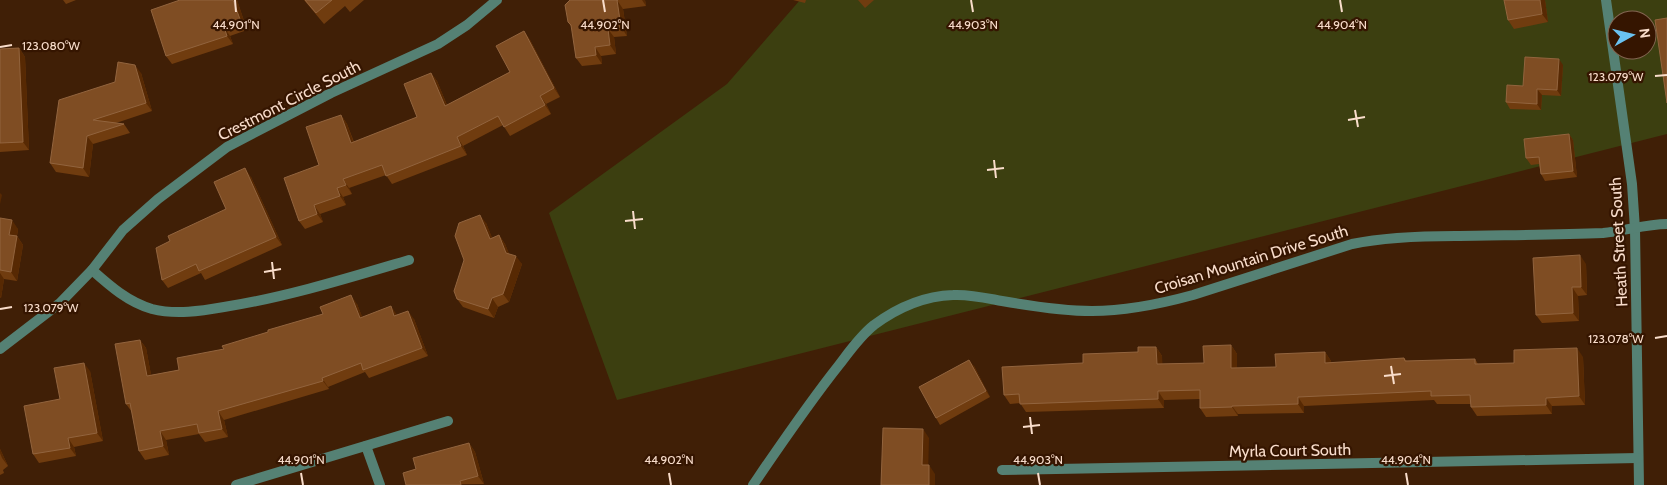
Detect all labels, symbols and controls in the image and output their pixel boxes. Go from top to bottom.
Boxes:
north arrow [1607,10,1657,60]
text: 44.901°N [212,17,260,32]
text: 44.902°N [580,17,630,32]
text: 44.903°N [948,17,998,32]
text: 44.904°N [1317,17,1367,32]
text: N [1635,27,1654,39]
text: 123.080°W [22,38,81,53]
street label: Crestmont Circle South [215,56,364,145]
text: 123.079°W [1589,69,1644,84]
street label: Heath Street South [1606,177,1631,307]
street label: Croisan Mountain Drive South [1152,221,1350,298]
text: 123.079°W [24,300,79,315]
text: 123.078°W [1588,331,1644,346]
street label: Myrla Court South [1229,440,1351,461]
text: 44.901°N [277,452,325,467]
text: 44.902°N [644,452,694,467]
text: 44.903°N [1013,452,1063,467]
text: 44.904°N [1381,452,1431,467]

